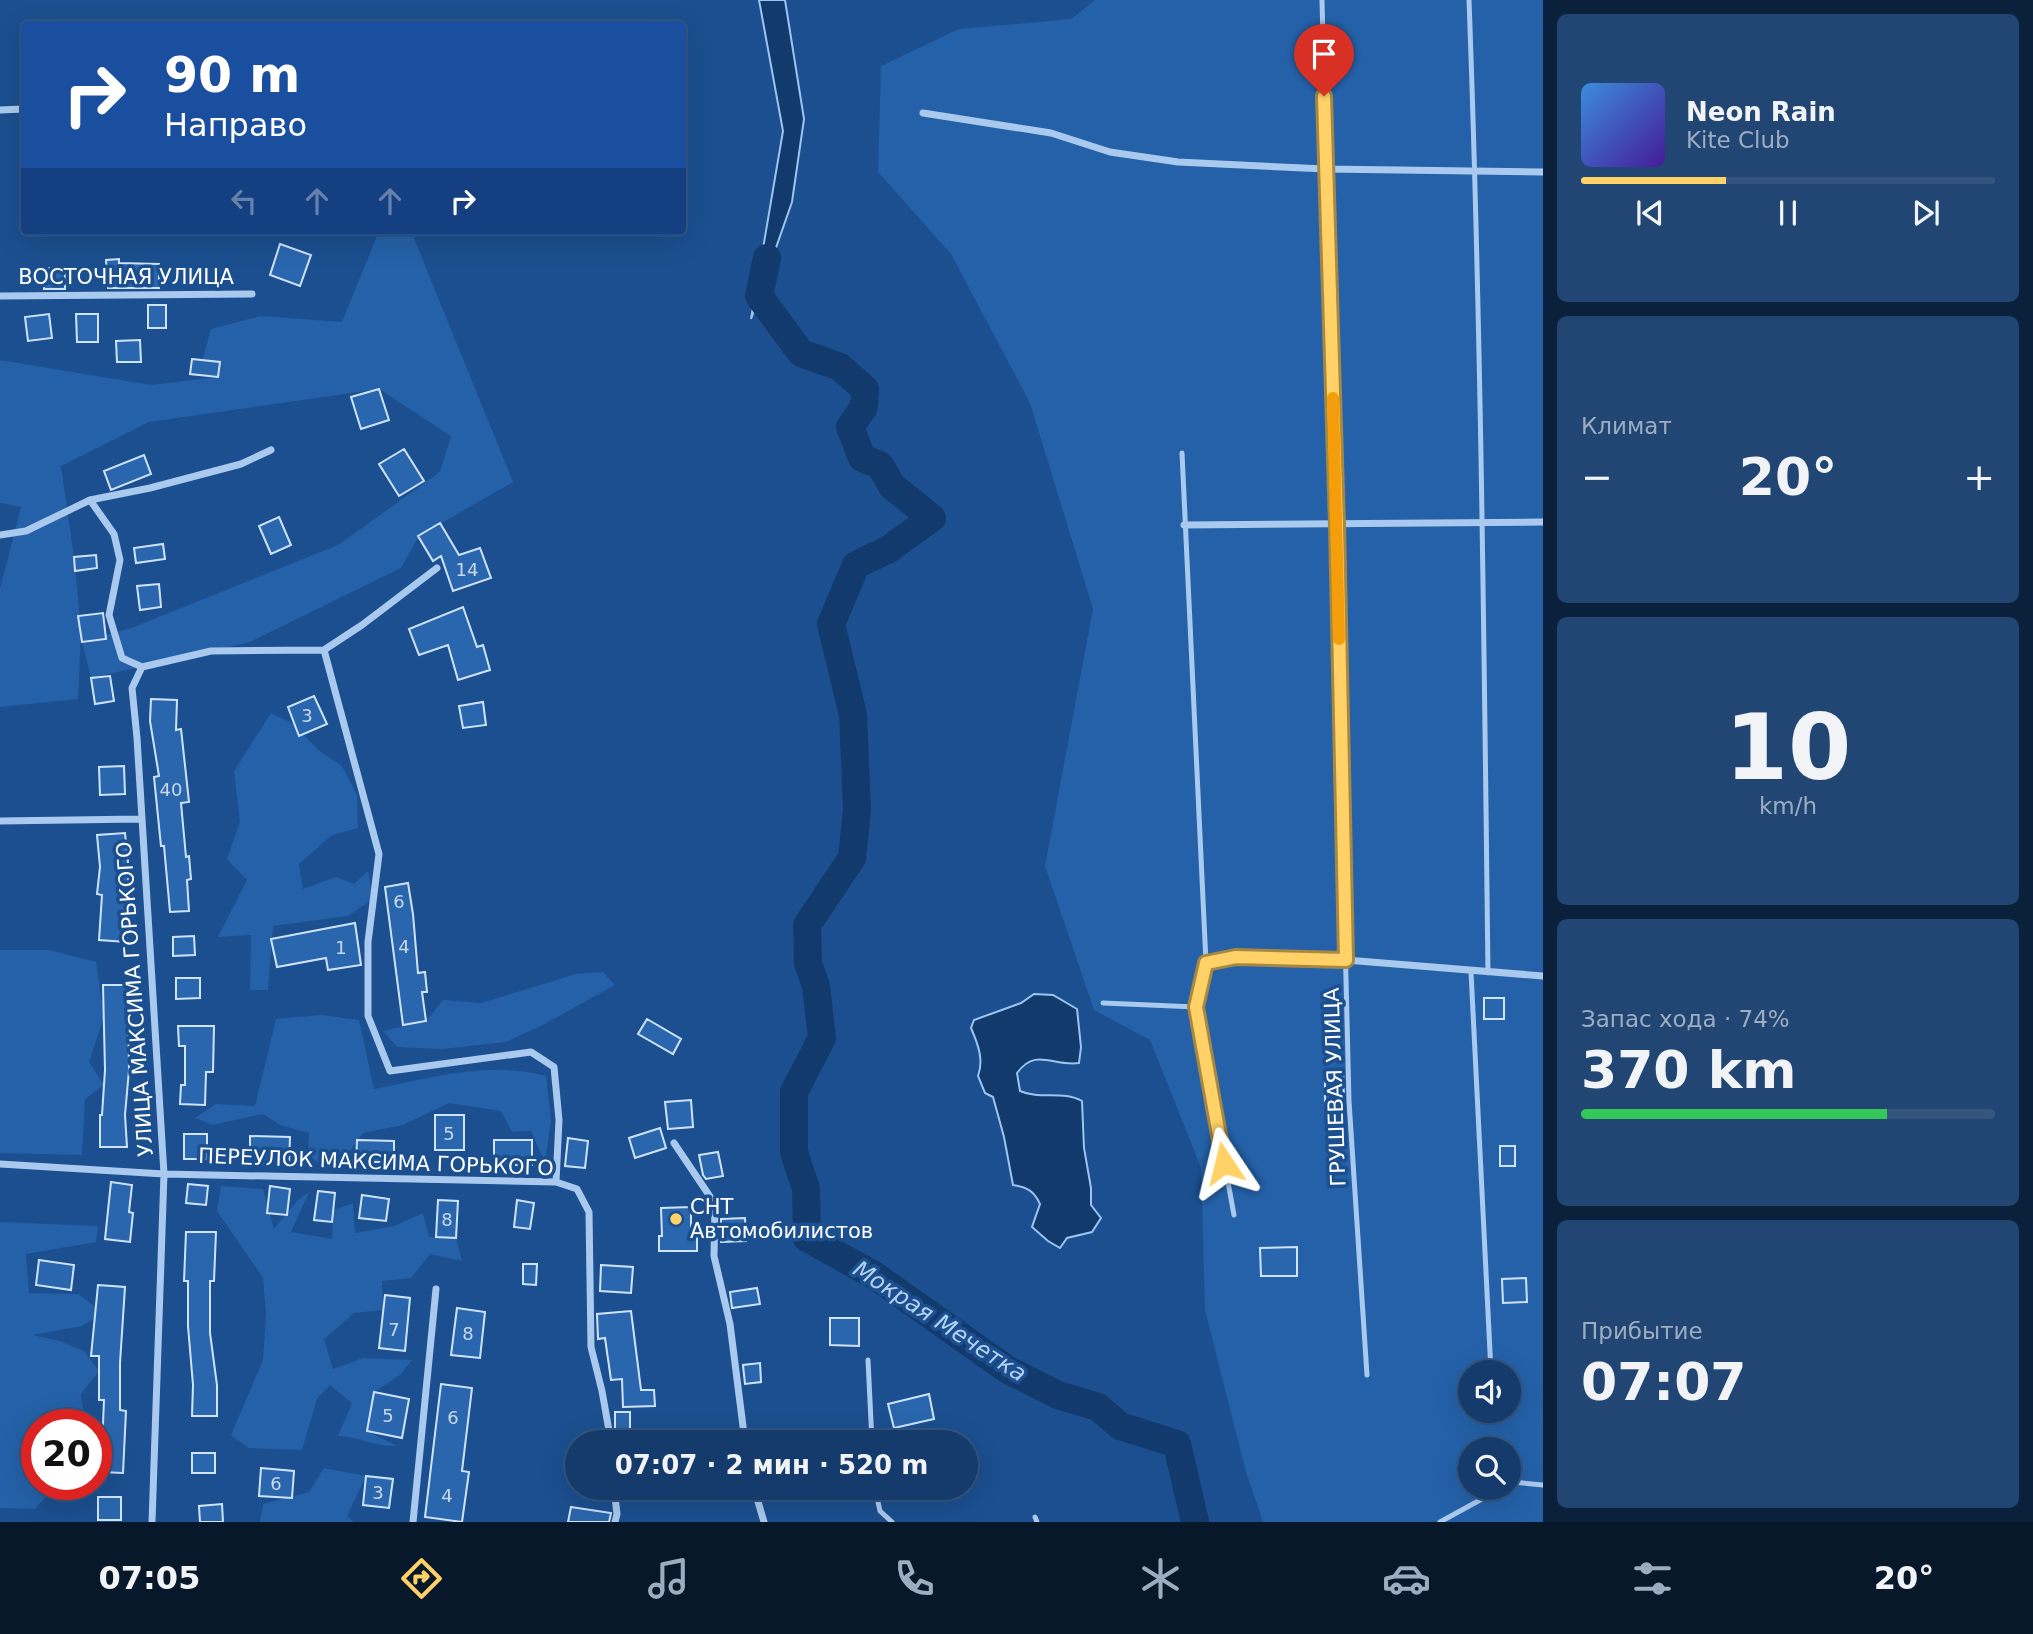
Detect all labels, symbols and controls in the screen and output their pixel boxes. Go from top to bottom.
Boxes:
pin [1294,24,1354,96]
icon: arrive [1305,35,1343,73]
text: 90 m [164,47,300,104]
icon: right [49,49,140,140]
text: Neon Rain [1686,97,1836,127]
text: Направо [164,106,307,144]
text: Kite Club [1686,127,1790,153]
icon: left [225,182,263,220]
icon: ahead [298,182,336,220]
icon: ahead [371,182,409,220]
icon: right [444,182,482,220]
icon: previous [1631,194,1669,232]
icon: pause [1769,194,1807,232]
icon: next [1907,194,1945,232]
street label: ВОСТОЧНАЯ УЛИЦА [18,265,235,289]
text: Климат [1581,413,1672,439]
text: 20° [1739,447,1837,507]
text: − [1581,455,1613,499]
text: + [1963,455,1995,499]
house number: 14 [456,559,478,580]
text: 10 [1725,695,1851,800]
house number: 3 [301,705,313,726]
house number: 40 [160,779,182,800]
text: km/h [1759,793,1817,819]
street label: УЛИЦА МАКСИМА ГОРЬКОГО [112,841,158,1157]
house number: 6 [393,891,405,912]
house number: 4 [398,936,410,957]
house number: 1 [335,937,347,958]
street label: ГРУШЕВАЯ УЛИЦА [1320,987,1350,1187]
text: Запас хода · 74% [1581,1006,1790,1032]
text: 370 km [1581,1040,1796,1100]
house number: 5 [443,1123,455,1144]
position arrow [1187,1126,1261,1200]
street label: ПЕРЕУЛОК МАКСИМА ГОРЬКОГО [198,1144,554,1180]
place label: СНТ Автомобилистов [690,1195,873,1243]
house number: 8 [441,1209,453,1230]
marker: СНТ Автомобилистов [668,1211,684,1227]
water label: Мокрая Мечетка [849,1255,1031,1387]
text: Прибытие [1581,1318,1703,1344]
house number: 7 [388,1319,400,1340]
house number: 8 [462,1323,474,1344]
text: 07:07 [1581,1352,1747,1412]
map controls [1458,1360,1521,1500]
button: sound [1458,1360,1521,1423]
house number: 5 [382,1405,394,1426]
house number: 6 [447,1407,459,1428]
speed limit sign: 20 [21,1409,112,1500]
button: search [1458,1437,1521,1500]
text: 07:07 · 2 мин · 520 m [615,1450,928,1480]
house number: 6 [270,1473,282,1494]
house number: 3 [372,1482,384,1503]
house number: 4 [441,1485,453,1506]
icon: directions [397,1554,446,1603]
icon: music [644,1554,693,1603]
icon: phone [890,1554,939,1603]
icon: climate [1136,1554,1185,1603]
icon: car [1382,1554,1431,1603]
icon: filters [1628,1554,1677,1603]
text: 07:05 [99,1559,200,1597]
text: 20° [1874,1559,1934,1597]

